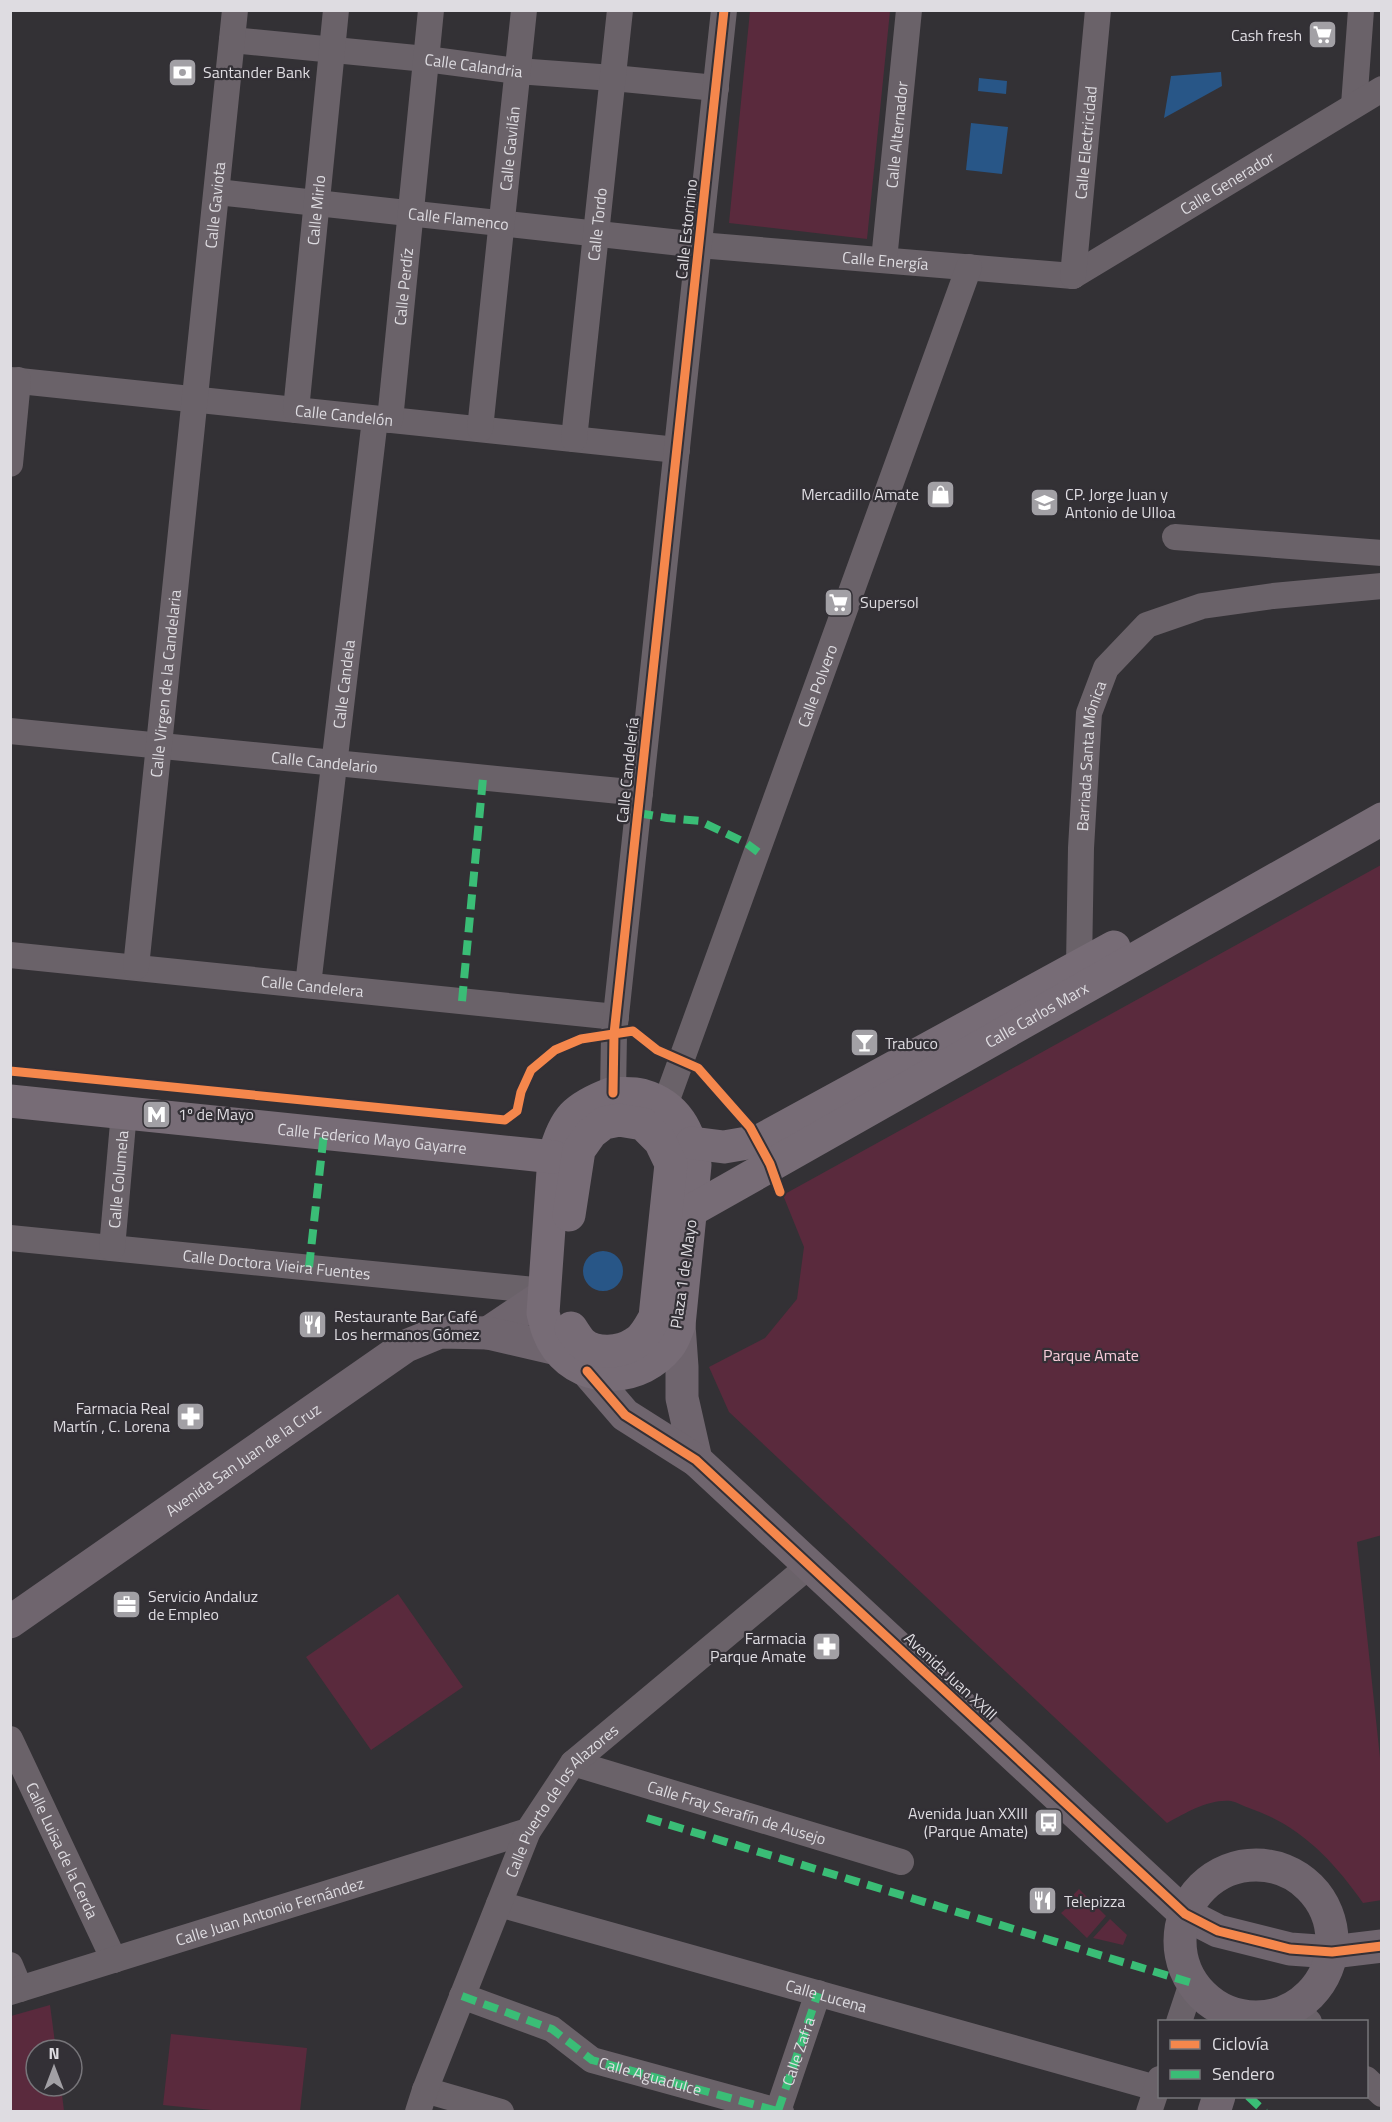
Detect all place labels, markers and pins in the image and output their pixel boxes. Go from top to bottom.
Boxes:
supermarket icon: Cash fresh [1307,19,1339,51]
place label: Cash fresh [1231,23,1302,47]
bank icon: Santander Bank [166,56,198,88]
place label: Santander Bank [203,60,311,84]
shop icon: Mercadillo Amate [924,478,956,510]
place label: Mercadillo Amate [801,482,919,506]
place label: CP. Jorge Juan y Antonio de Ulloa [1065,482,1175,524]
school or university icon: CP. Jorge Juan y Antonio de Ulloa [1028,487,1060,519]
supermarket icon: Supersol [823,586,855,618]
place label: Supersol [860,590,919,614]
bar icon: Trabuco [848,1027,880,1059]
place label: Trabuco [885,1031,938,1055]
metro station icon: 1º de Mayo [141,1098,173,1130]
place label: 1º de Mayo [178,1102,254,1126]
place label: Restaurante Bar Café Los hermanos Gómez [334,1304,480,1346]
restaurant icon: Restaurante Bar Café Los hermanos Gómez [297,1309,329,1341]
place label: Farmacia Real Martín , C. Lorena [53,1396,170,1438]
pharmacy icon: Farmacia Real Martín , C. Lorena [175,1401,207,1433]
place label: Servicio Andaluz de Empleo [148,1584,258,1626]
office icon: Servicio Andaluz de Empleo [111,1589,143,1621]
place label: Farmacia Parque Amate [710,1626,806,1668]
pharmacy icon: Farmacia Parque Amate [811,1631,843,1663]
place label: Avenida Juan XXIII (Parque Amate) [908,1801,1028,1843]
bus stop icon: Avenida Juan XXIII (Parque Amate) [1033,1806,1065,1838]
restaurant icon: Telepizza [1027,1885,1059,1917]
place label: Telepizza [1064,1889,1125,1913]

